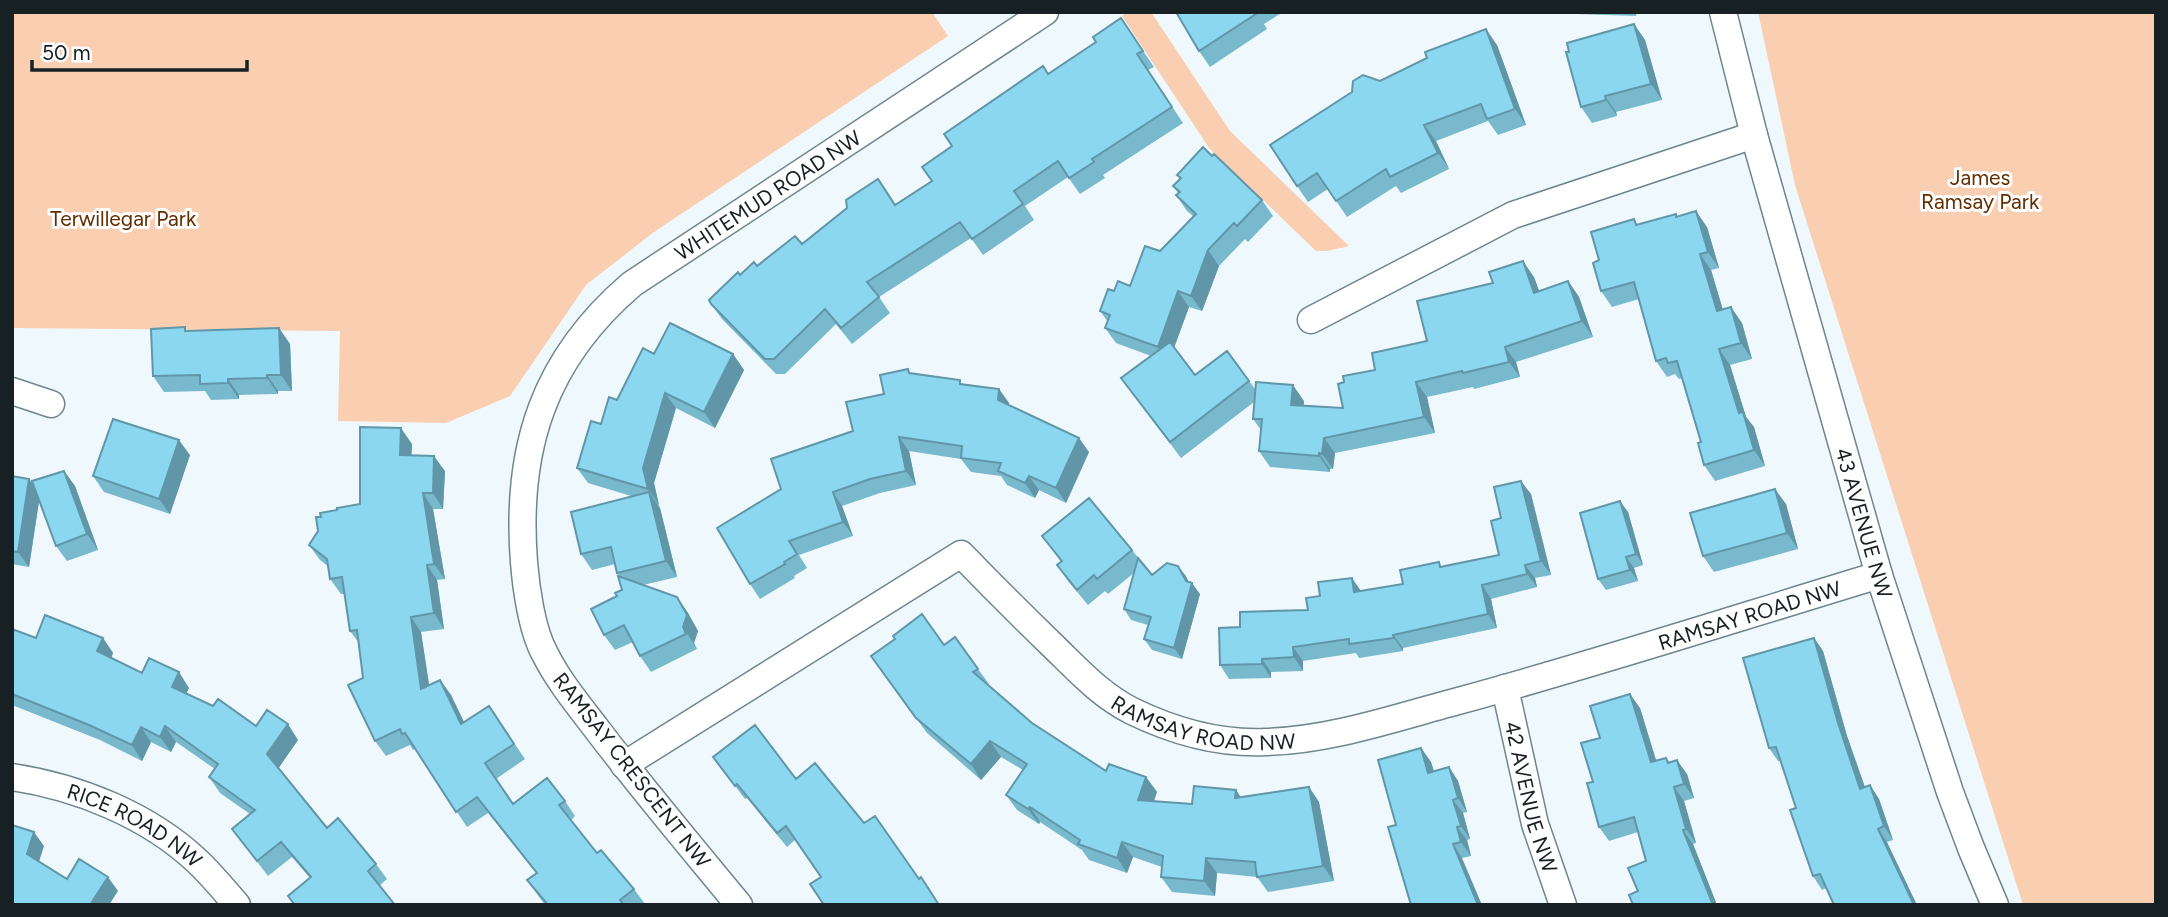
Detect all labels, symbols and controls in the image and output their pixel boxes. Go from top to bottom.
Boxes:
scale bar [32,28,247,72]
text: 50 m [42,40,91,65]
street label: WHITEMUD ROAD NW [670,124,865,265]
park label: James Ramsay Park [1921,165,2040,214]
park label: Terwillegar Park [50,206,197,231]
street label: 43 AVENUE NW [1831,445,1898,601]
street label: RAMSAY ROAD NW [1655,575,1844,655]
street label: RAMSAY CRESCENT NW [548,668,716,872]
street label: RAMSAY ROAD NW [1107,690,1297,755]
street label: 42 AVENUE NW [1500,719,1563,876]
street label: RICE ROAD NW [64,778,207,872]

